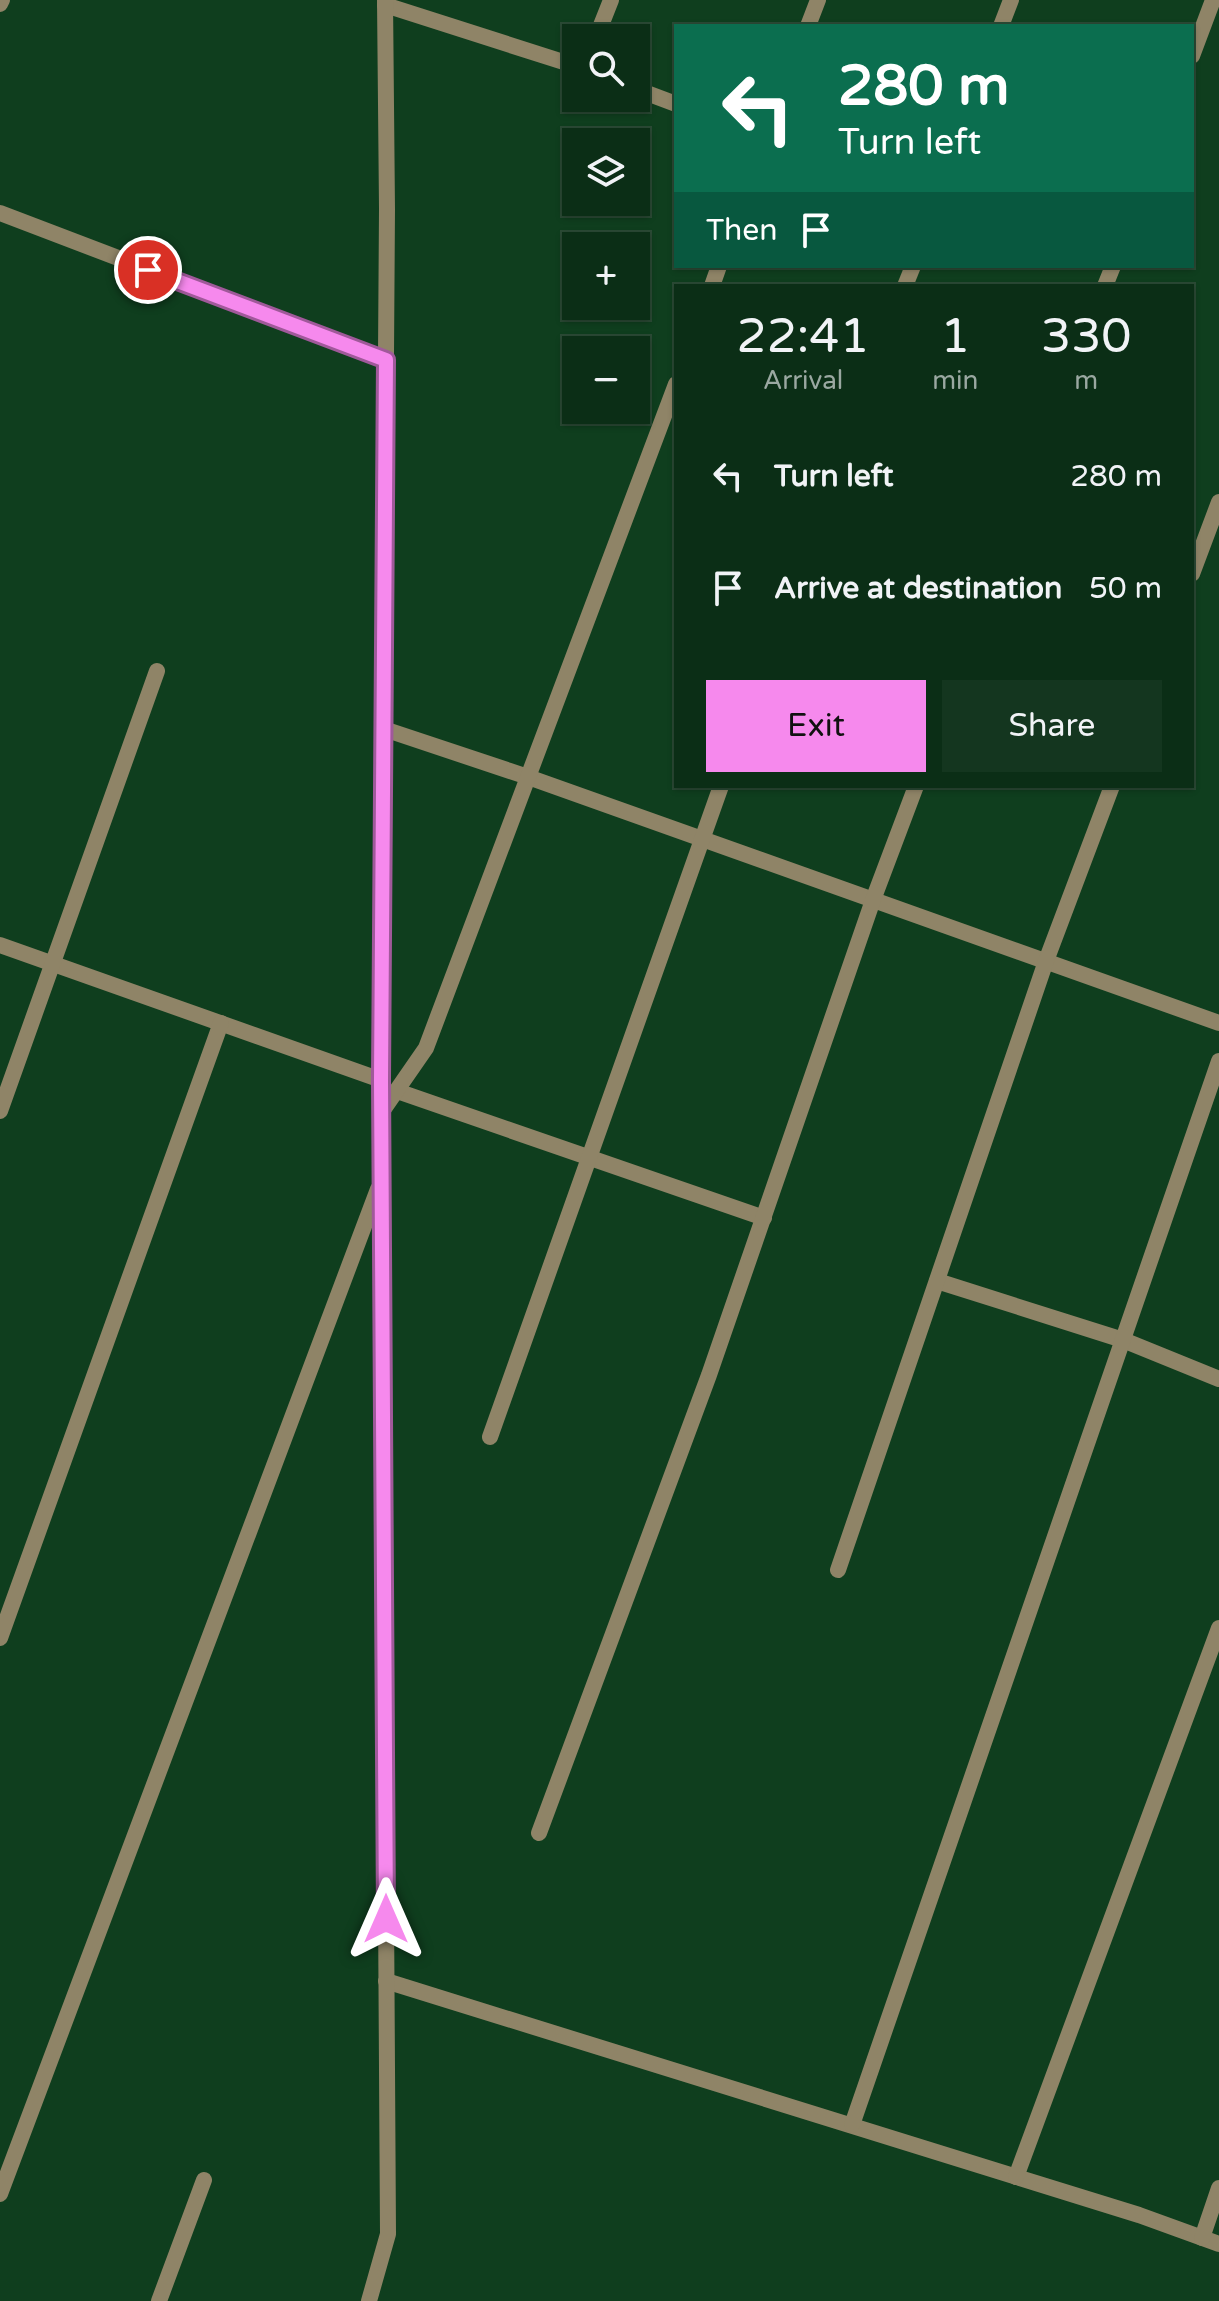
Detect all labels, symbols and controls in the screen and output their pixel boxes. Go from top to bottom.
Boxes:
map controls [562,24,650,424]
button: search [562,24,650,112]
text: 280 m [838,53,1009,120]
icon: left [706,56,810,160]
text: Turn left [838,121,981,164]
button: layers [562,128,650,216]
icon: arrive [794,208,838,252]
text: Then [706,212,778,249]
button: + [562,232,650,320]
pin [114,236,182,304]
icon: arrive [126,248,170,292]
text: 22:41 [737,308,870,366]
text: 1 [940,308,970,366]
text: 330 [1041,308,1131,366]
button: − [562,336,650,424]
text: Arrival [763,365,843,396]
text: min [932,365,978,396]
text: m [1074,365,1098,396]
icon: left [706,454,750,498]
text: Turn left [774,458,893,495]
text: 280 m [1070,458,1162,495]
icon: arrive [706,566,750,610]
text: Arrive at destination [774,570,1062,607]
text: 50 m [1089,570,1162,607]
button: Exit [706,680,926,772]
button: Share [942,680,1162,772]
position arrow [344,1877,428,1961]

